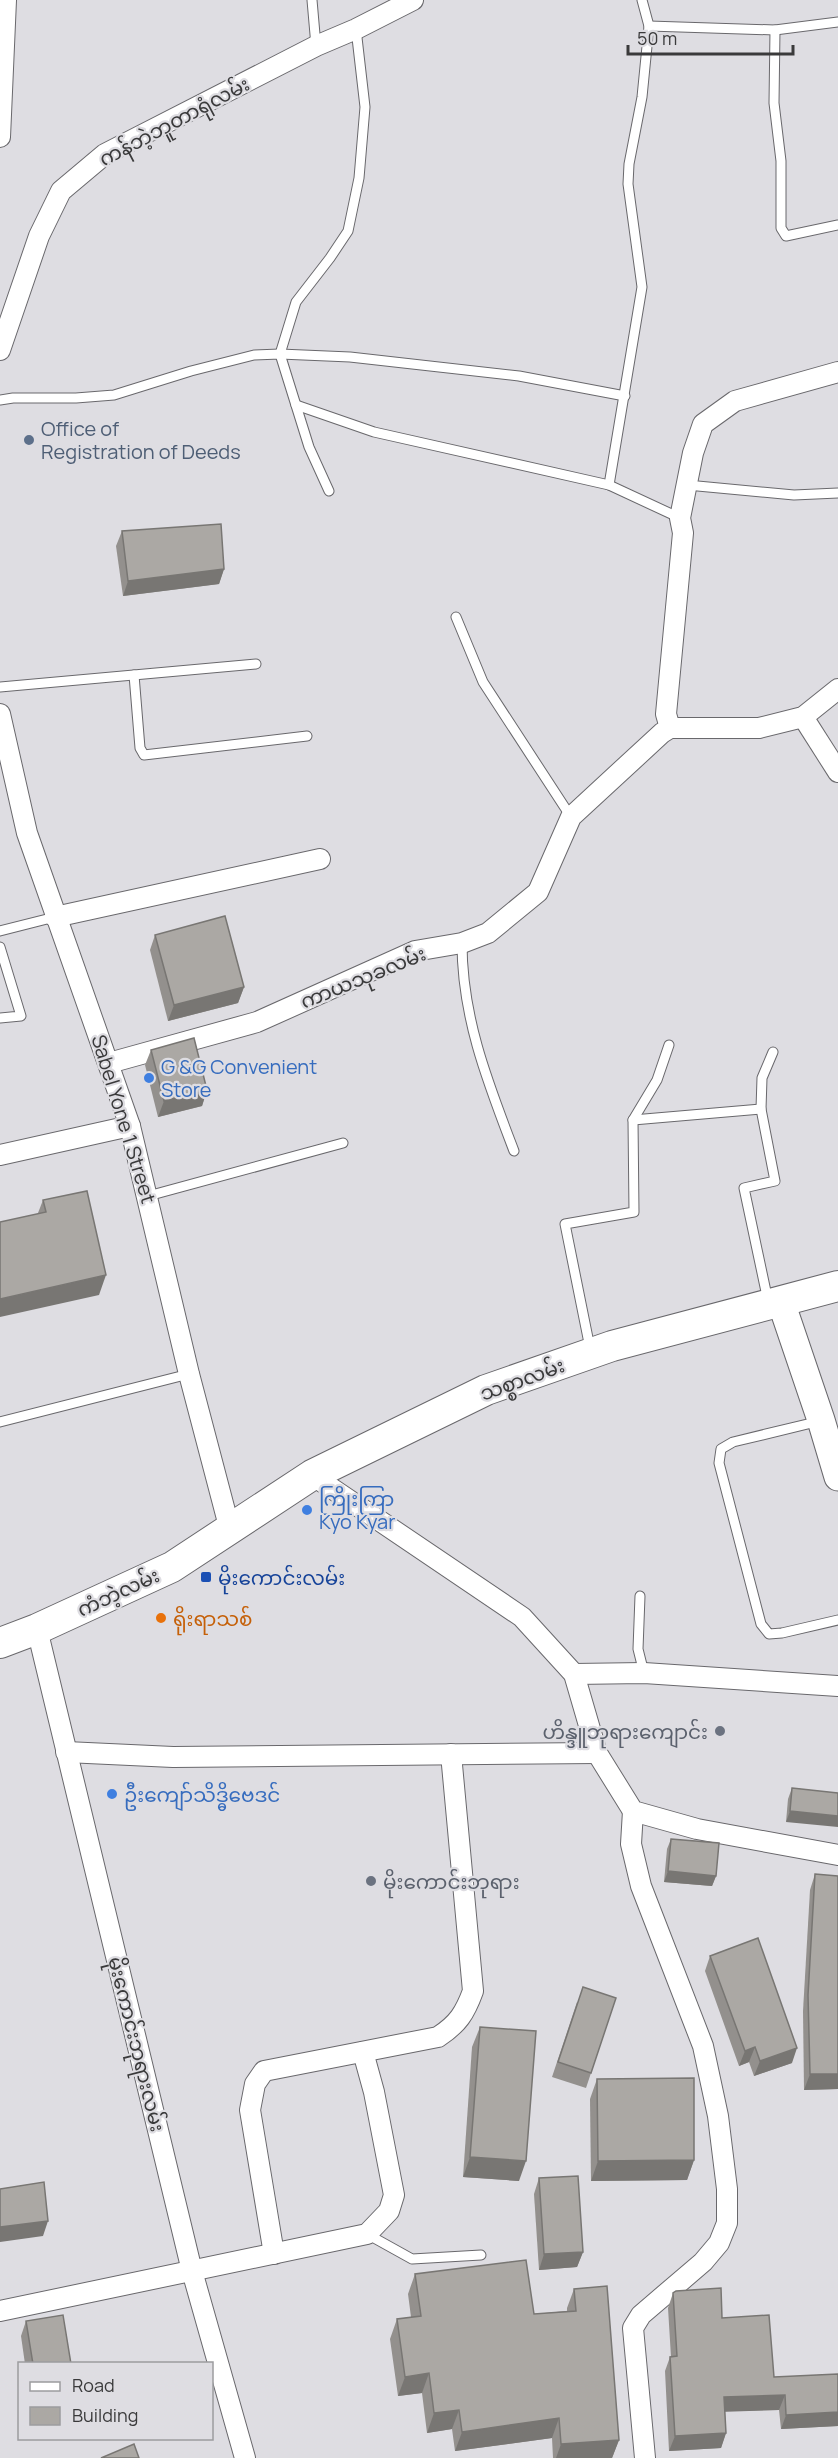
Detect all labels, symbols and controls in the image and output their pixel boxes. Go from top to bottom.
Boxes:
scale bar [628,18,793,56]
text: 50 m [637,26,677,50]
street label: ကန်ဘဲ့ဘူတာရုံလမ်း [94,70,256,176]
place label: Office of Registration of Deeds [41,415,241,465]
marker: Office of Registration of Deeds [22,433,36,447]
street label: ကာယသုခလမ်း [296,940,431,1018]
street label: Sabel Yone 1 Street [86,1031,162,1207]
place label: G &G Convenient Store [161,1053,317,1103]
marker: G &G Convenient Store [142,1071,156,1085]
street label: သစ္စာလမ်း [476,1351,569,1410]
place label: ကြိုးကြာ Kyo Kyar [319,1485,395,1535]
marker: ကြိုးကြာ Kyo Kyar [300,1503,314,1517]
street label: ကံဘဲ့လမ်း [72,1561,164,1624]
place label: မိုးကောင်းလမ်း [218,1564,345,1595]
marker: မိုးကောင်းလမ်း [199,1570,213,1584]
place label: ရိုးရာသစ် [173,1605,252,1636]
marker: ရိုးရာသစ် [154,1611,168,1625]
place label: ဟိန္ဒူဘုရားကျောင်း [542,1718,708,1749]
marker: ဟိန္ဒူဘုရားကျောင်း [713,1724,727,1738]
place label: ဦးကျော်သိဒ္ဓိဗေဒင် [124,1781,280,1811]
marker: ဦးကျော်သိဒ္ဓိဗေဒင် [105,1787,119,1801]
place label: မိုးကောင်းဘုရား [383,1868,520,1899]
marker: မိုးကောင်းဘုရား [364,1874,378,1888]
street label: မိုးကောင်းဘုရားလမ်း [98,1954,172,2135]
legend [18,2362,213,2440]
text: Road [72,2373,115,2397]
text: Building [72,2403,138,2427]

